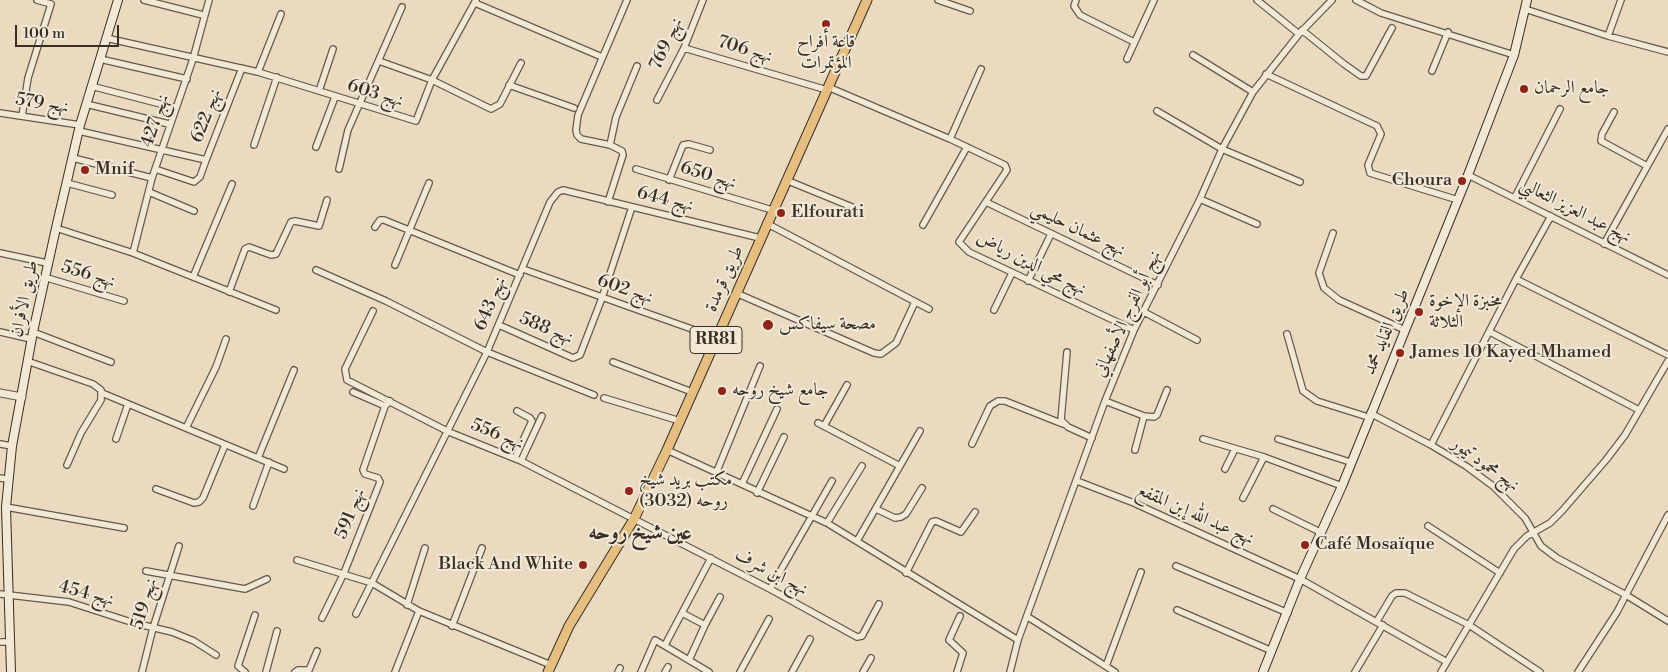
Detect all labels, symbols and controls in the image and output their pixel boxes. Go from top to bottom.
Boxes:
street label: نهج 769 [646,14,688,74]
scale bar [18,15,121,47]
marker: قاعة أفراح المؤتمرات [820,18,832,30]
text: 100 m [23,24,65,43]
street label: نهج 706 [715,31,775,69]
place label: قاعة أفراح المؤتمرات [797,32,855,74]
street label: نهج 603 [344,75,406,113]
place label: جامع الرحمان [1534,78,1609,100]
marker: جامع الرحمان [1518,83,1530,95]
street label: نهج 622 [187,86,227,146]
street label: نهج 579 [14,89,70,119]
street label: نهج 427 [137,92,175,150]
street label: نهج 650 [677,157,739,195]
place label: Mnif [95,159,134,181]
marker: Mnif [79,164,91,176]
place label: Choura [1392,170,1452,192]
street label: نهج عبد العزيز الثعالبي [1516,174,1634,248]
marker: Choura [1456,175,1468,187]
street label: نهج 644 [634,183,696,217]
street label: نهج عثمان حليمي [1027,198,1129,262]
place label: Elfourati [791,202,864,224]
marker: Elfourati [775,207,787,219]
street label: نهج محي الدين رياض [973,227,1089,301]
street label: طريق قرمدة [701,243,749,315]
street label: نهج أبو الفرج الأصفهاني [1089,247,1167,381]
street label: نهج 556 [58,257,118,293]
street label: طريق الأفران [6,259,44,339]
street label: نهج 602 [594,270,656,310]
street label: نهج 643 [470,274,512,334]
street label: طريق القايد محمد [1359,286,1415,378]
place label: مخبزة الإخوة الثلاثة [1429,291,1502,334]
marker: مخبزة الإخوة الثلاثة [1413,306,1425,318]
street label: نهج 588 [516,308,576,350]
place label: مصحة سيفاكس [779,314,876,336]
marker: مصحة سيفاكس [761,318,775,332]
road number: RR81 [690,326,742,354]
place label: James 10 Kayed Mhamed [1410,342,1611,364]
marker: James 10 Kayed Mhamed [1394,347,1406,359]
place label: جامع شيخ روحه [732,380,829,402]
marker: جامع شيخ روحه [716,385,728,397]
street label: نهج 556 [467,415,527,455]
street label: نهج محمود تيمور [1447,433,1523,497]
place label: مكتب بريد شيخ روحه (3032) [639,470,732,512]
street label: نهج عبد الله إبن المقفع [1133,479,1257,551]
street label: نهج 591 [331,485,371,543]
marker: مكتب بريد شيخ روحه (3032) [623,485,635,497]
district label: عين شيخ روحه [588,521,692,547]
place label: Café Mosaïque [1315,534,1435,556]
marker: Café Mosaïque [1299,539,1311,551]
street label: نهج ابن شرف [731,545,811,601]
place label: Black And White [439,554,573,576]
marker: Black And White [577,559,589,571]
street label: نهج 454 [56,576,116,612]
street label: نهج 519 [127,576,163,632]

